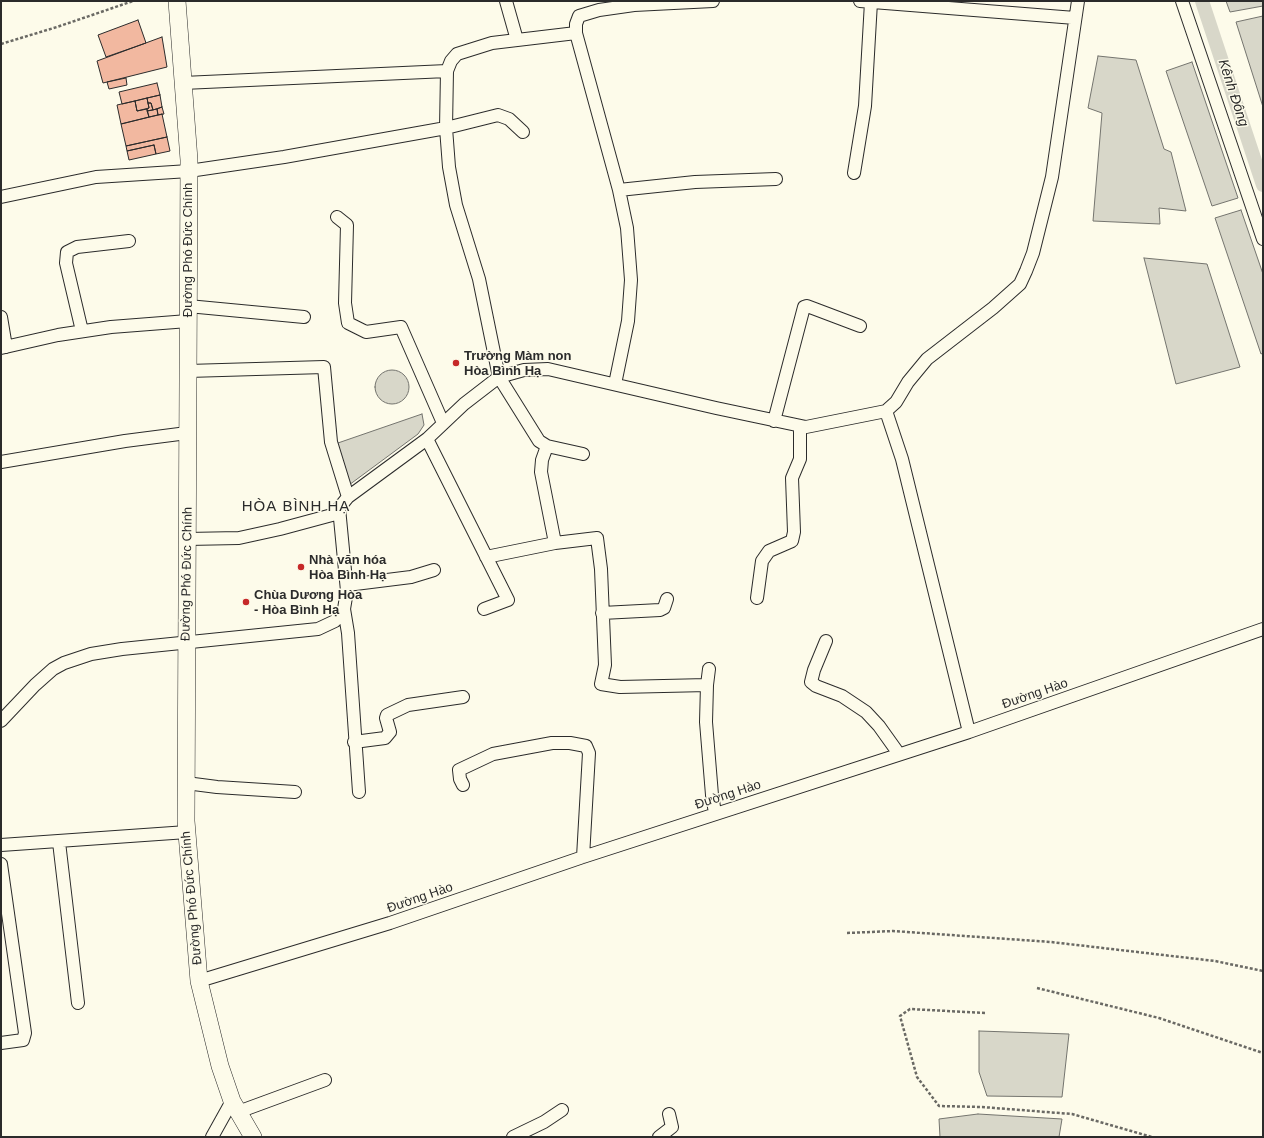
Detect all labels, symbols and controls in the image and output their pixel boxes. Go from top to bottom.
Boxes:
water label: Kênh Đông [1214,57,1252,129]
street label: Đường Phó Đức Chính [180,183,196,317]
place label: Trường Màm non Hòa Bình Hạ [464,348,571,379]
marker: Trường Màm non Hòa Bình Hạ [451,358,461,368]
district label: HÒA BÌNH HẠ [242,498,350,516]
street label: Đường Phó Đức Chính [178,507,196,641]
place label: Nhà văn hóa Hòa Bình Hạ [309,552,386,583]
marker: Nhà văn hóa Hòa Bình Hạ [296,562,306,572]
place label: Chùa Dương Hòa - Hòa Bình Hạ [254,587,362,618]
marker: Chùa Dương Hòa - Hòa Bình Hạ [241,597,251,607]
street label: Đường Hào [1000,675,1070,713]
street label: Đường Hào [693,777,763,813]
street label: Đường Phó Đức Chính [178,830,206,966]
street label: Đường Hào [385,879,455,917]

